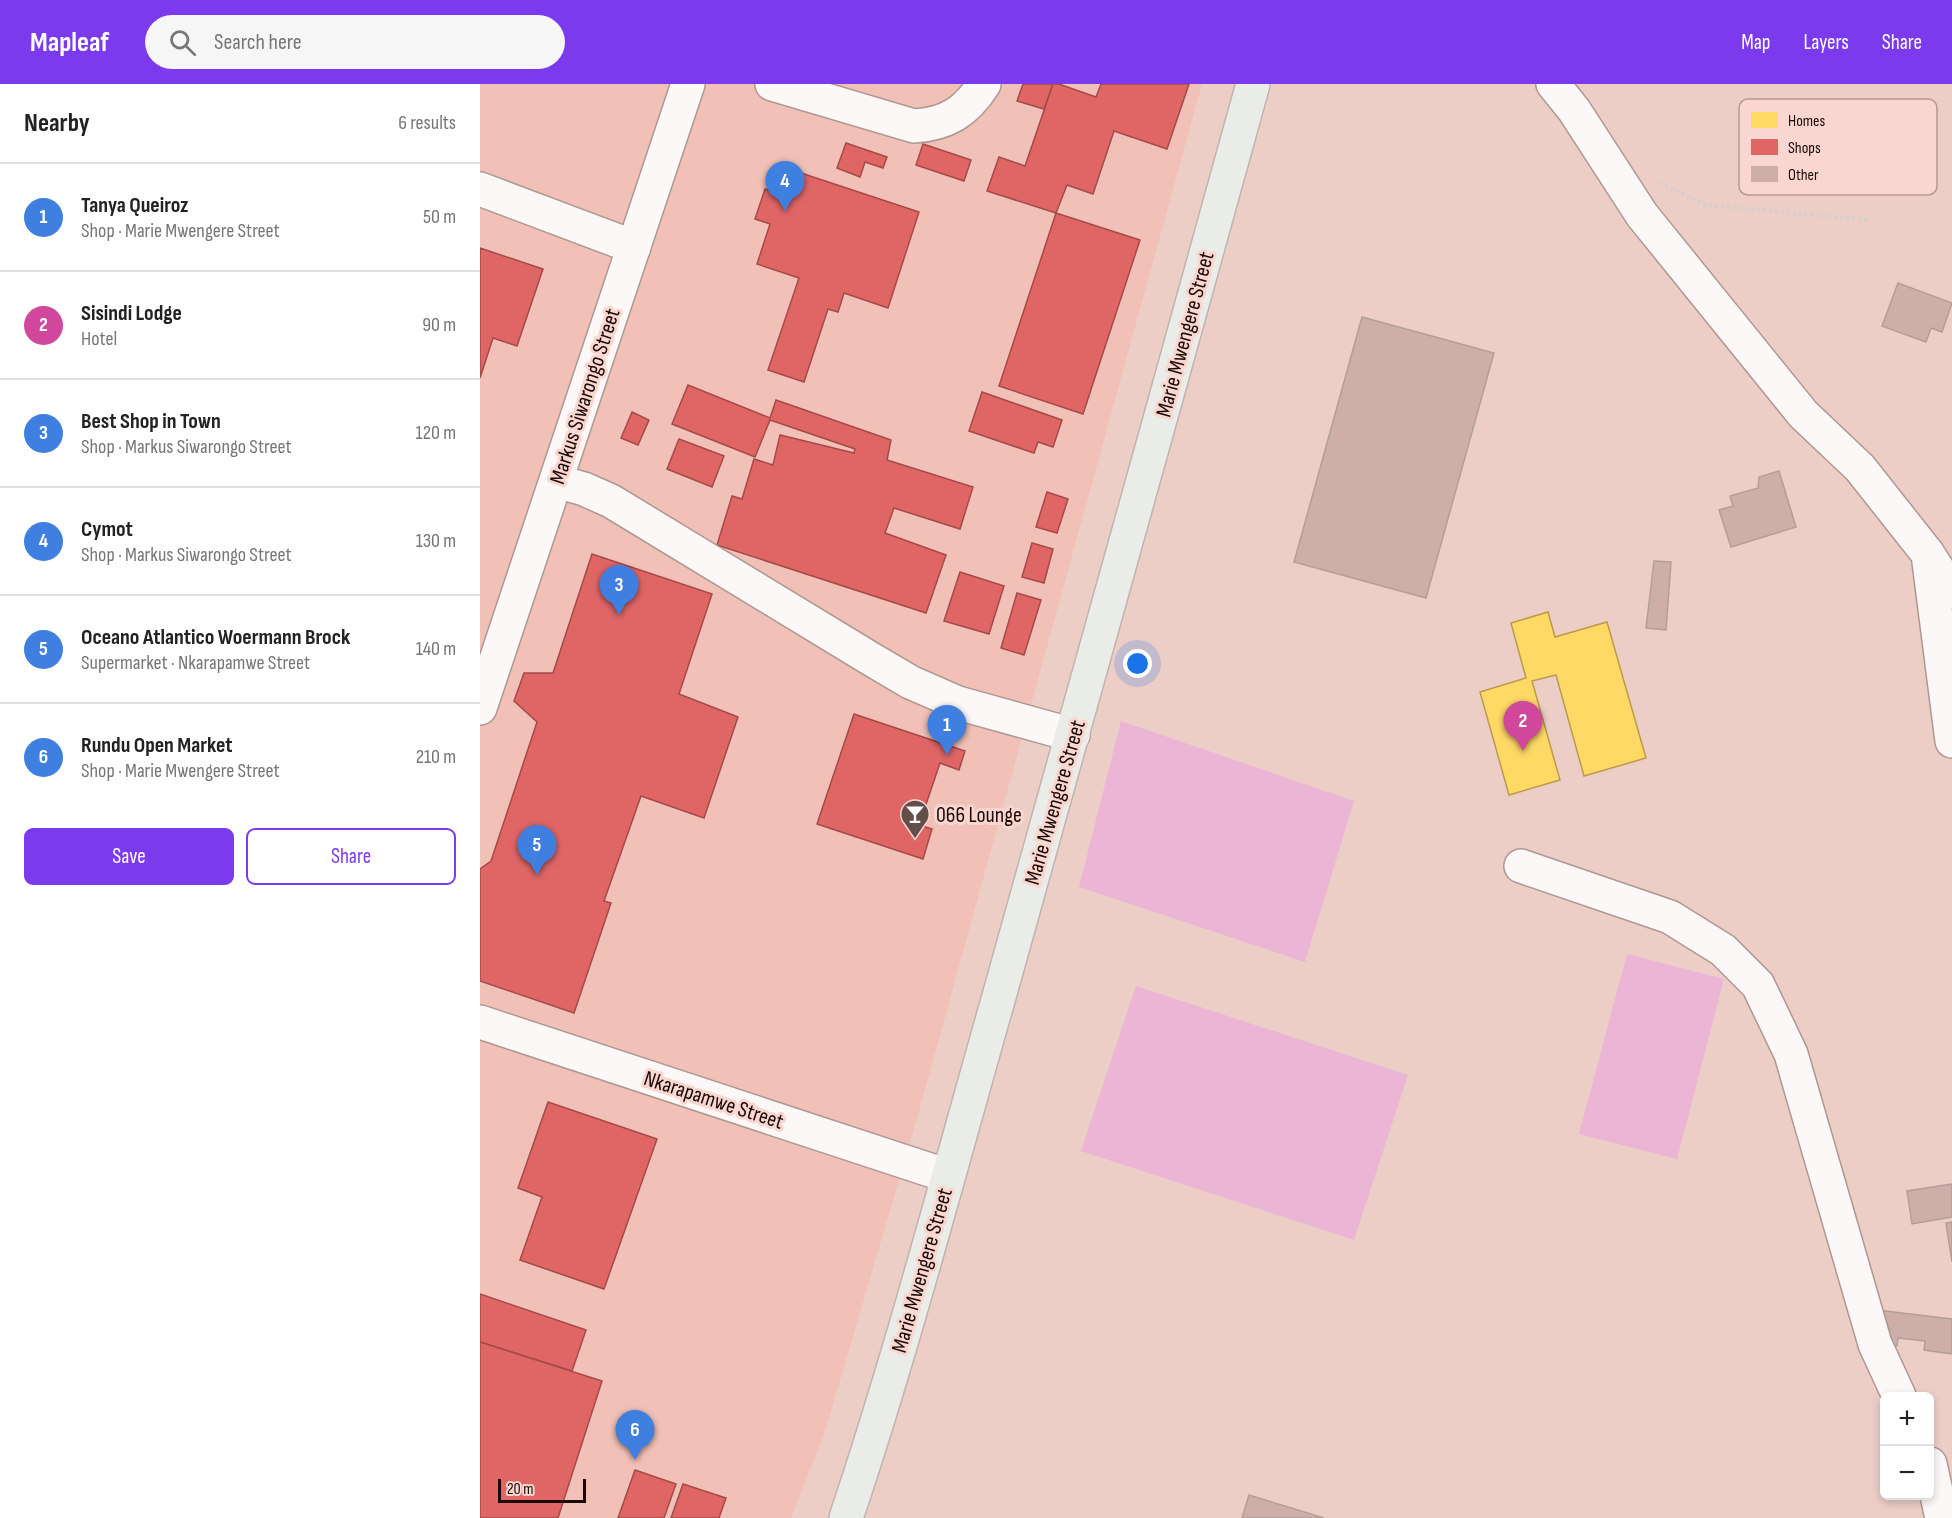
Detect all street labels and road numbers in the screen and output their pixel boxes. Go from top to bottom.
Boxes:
street label: Marie Mwengere Street [1150,248,1221,420]
street label: Markus Siwarongo Street [544,305,627,488]
street label: Marie Mwengere Street [1019,717,1092,888]
street label: Nkarapamwe Street [640,1065,787,1136]
street label: Marie Mwengere Street [886,1185,959,1356]

